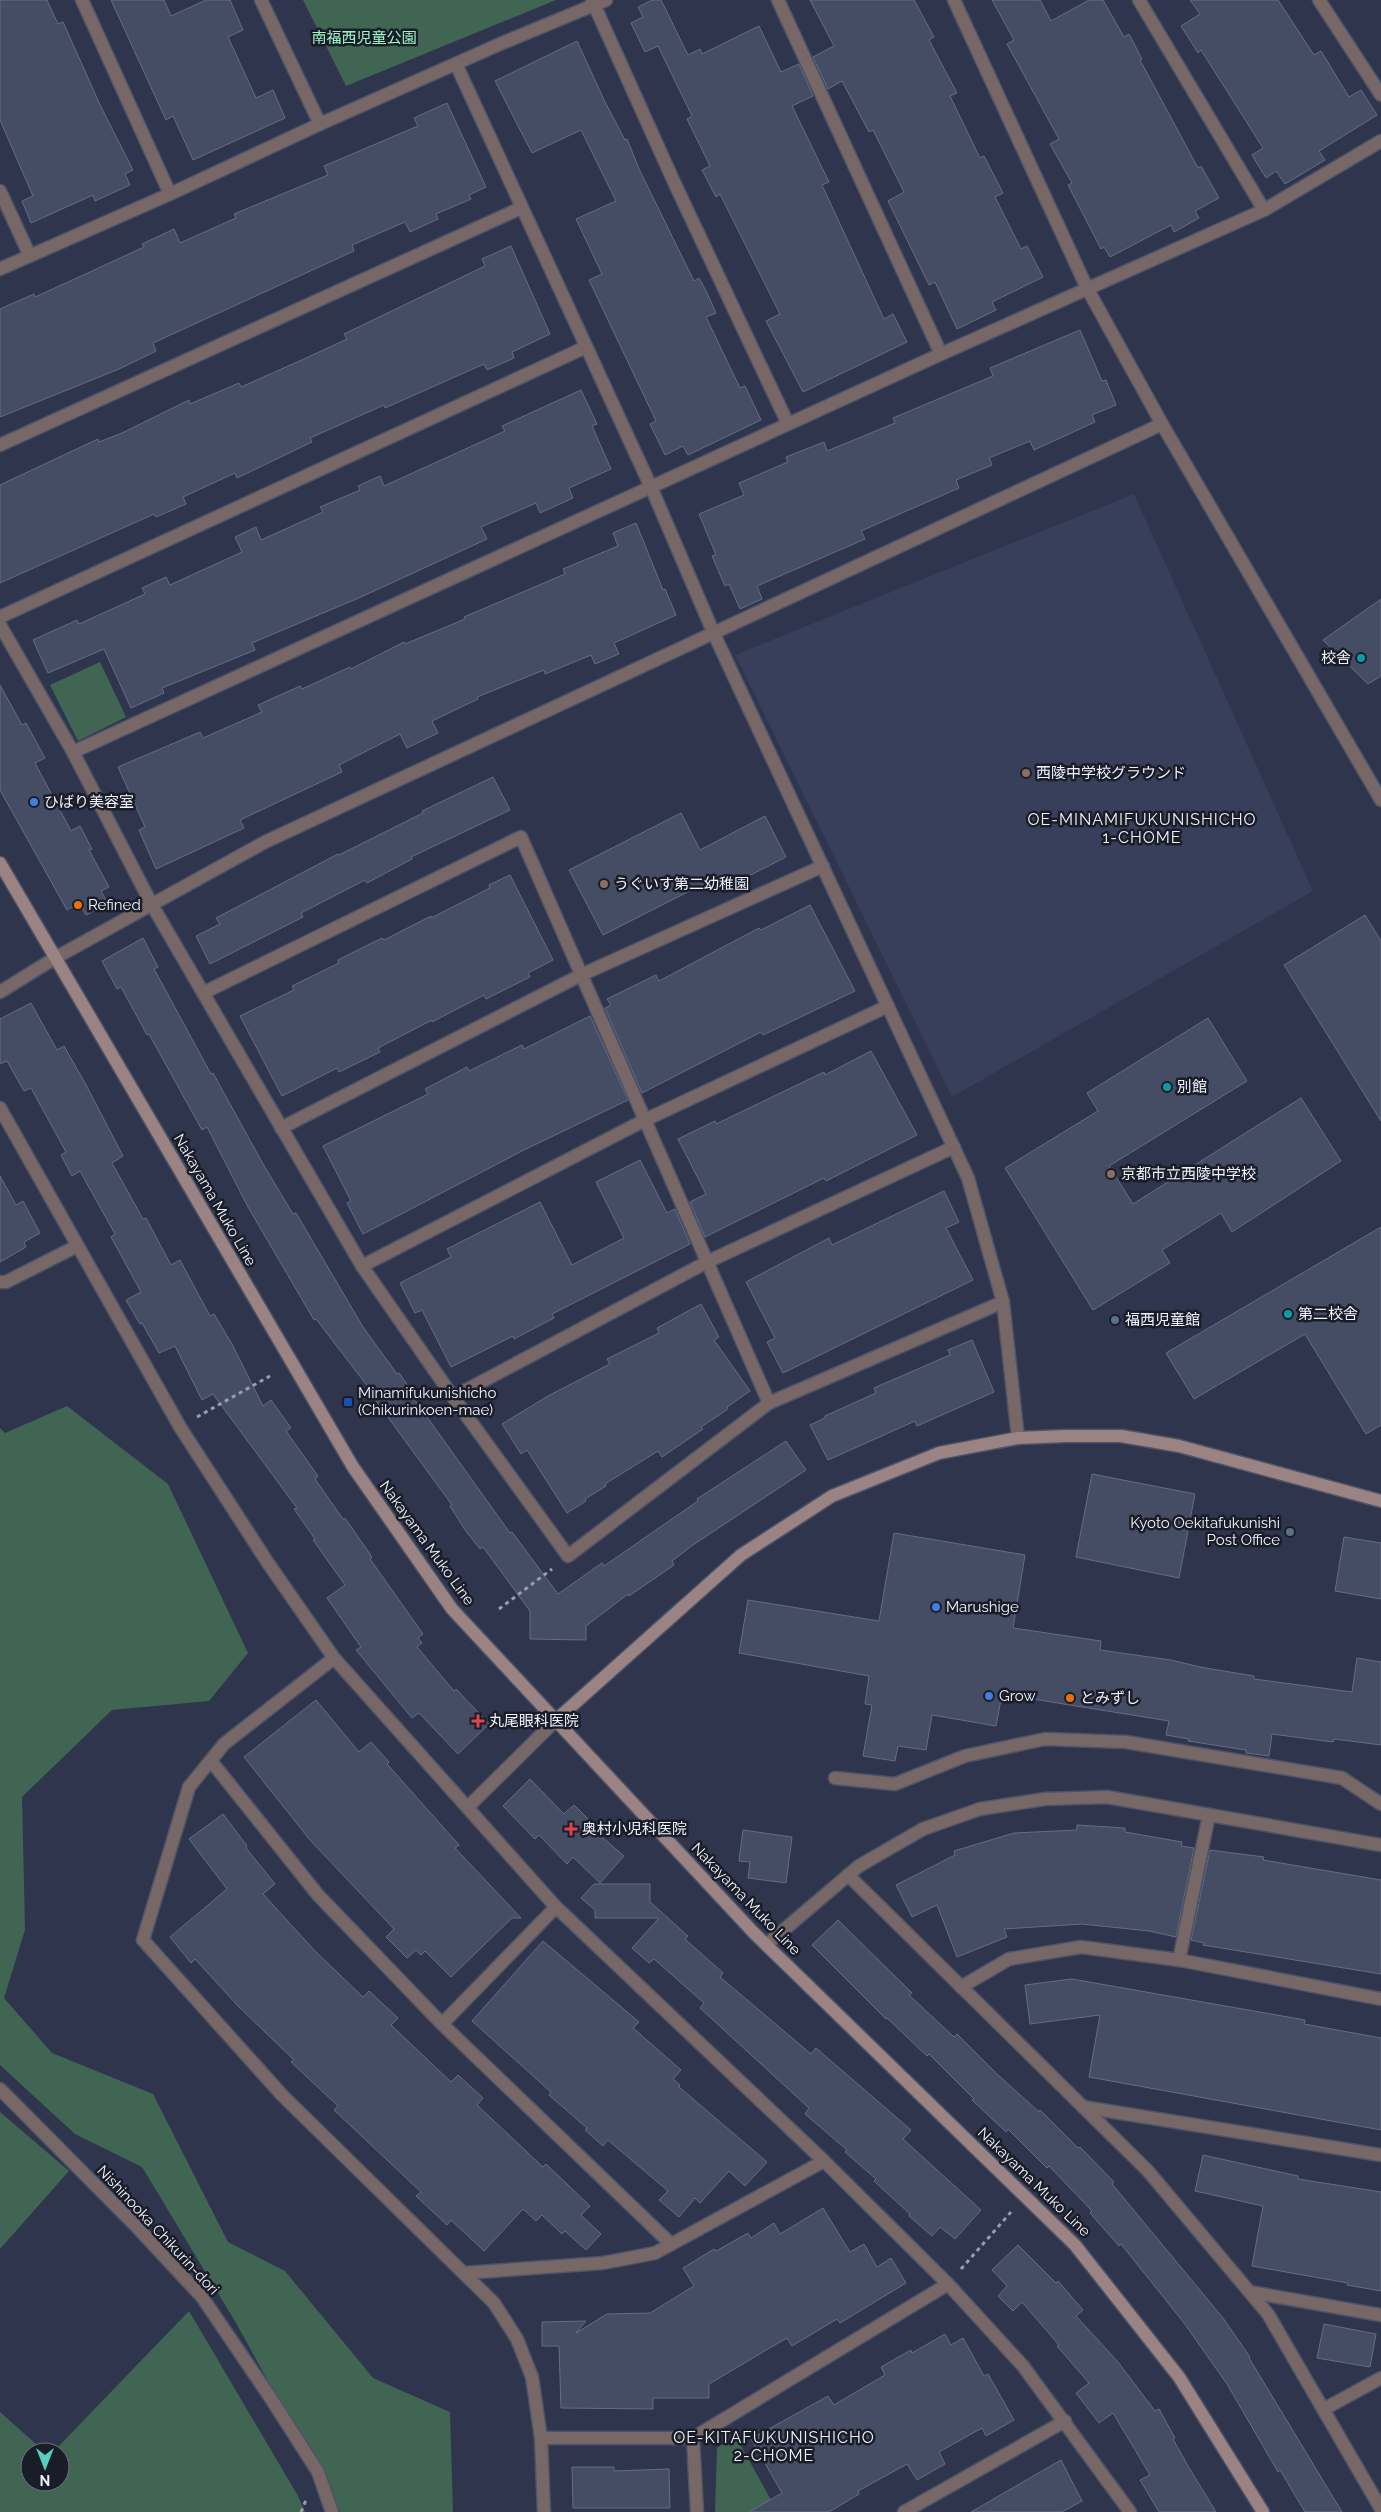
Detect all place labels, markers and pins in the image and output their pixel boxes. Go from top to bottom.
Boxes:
place label: 校舎 [1321,649,1351,667]
marker: 校舎 [1355,652,1367,664]
place label: 西陵中学校グラウンド [1036,764,1186,782]
marker: 西陵中学校グラウンド [1020,767,1032,779]
place label: ひばり美容室 [44,793,134,811]
marker: ひばり美容室 [28,796,40,808]
place label: うぐいす第二幼稚園 [614,875,749,893]
marker: うぐいす第二幼稚園 [598,878,610,890]
place label: Refined [88,896,141,914]
marker: Refined [72,899,84,911]
place label: 別館 [1177,1078,1207,1096]
marker: 別館 [1161,1081,1173,1093]
place label: 京都市立西陵中学校 [1121,1165,1256,1183]
marker: 京都市立西陵中学校 [1105,1168,1117,1180]
place label: 第二校舎 [1298,1305,1358,1323]
marker: 第二校舎 [1282,1308,1294,1320]
place label: 福西児童館 [1125,1311,1200,1329]
marker: 福西児童館 [1109,1314,1121,1326]
place label: Minamifukunishicho (Chikurinkoen-mae) [358,1384,496,1419]
marker: Minamifukunishicho (Chikurinkoen-mae) [342,1396,354,1408]
place label: Kyoto Oekitafukunishi Post Office [1130,1514,1280,1549]
marker: Kyoto Oekitafukunishi Post Office [1284,1526,1296,1538]
place label: Marushige [946,1598,1019,1616]
marker: Marushige [930,1601,942,1613]
place label: Grow [999,1687,1036,1705]
place label: とみずし [1080,1689,1140,1707]
marker: Grow [983,1690,995,1702]
marker: とみずし [1064,1692,1076,1704]
place label: 丸尾眼科医院 [489,1712,579,1730]
marker: 丸尾眼科医院 [471,1714,485,1728]
place label: 奥村小児科医院 [582,1820,687,1838]
marker: 奥村小児科医院 [564,1822,578,1836]

